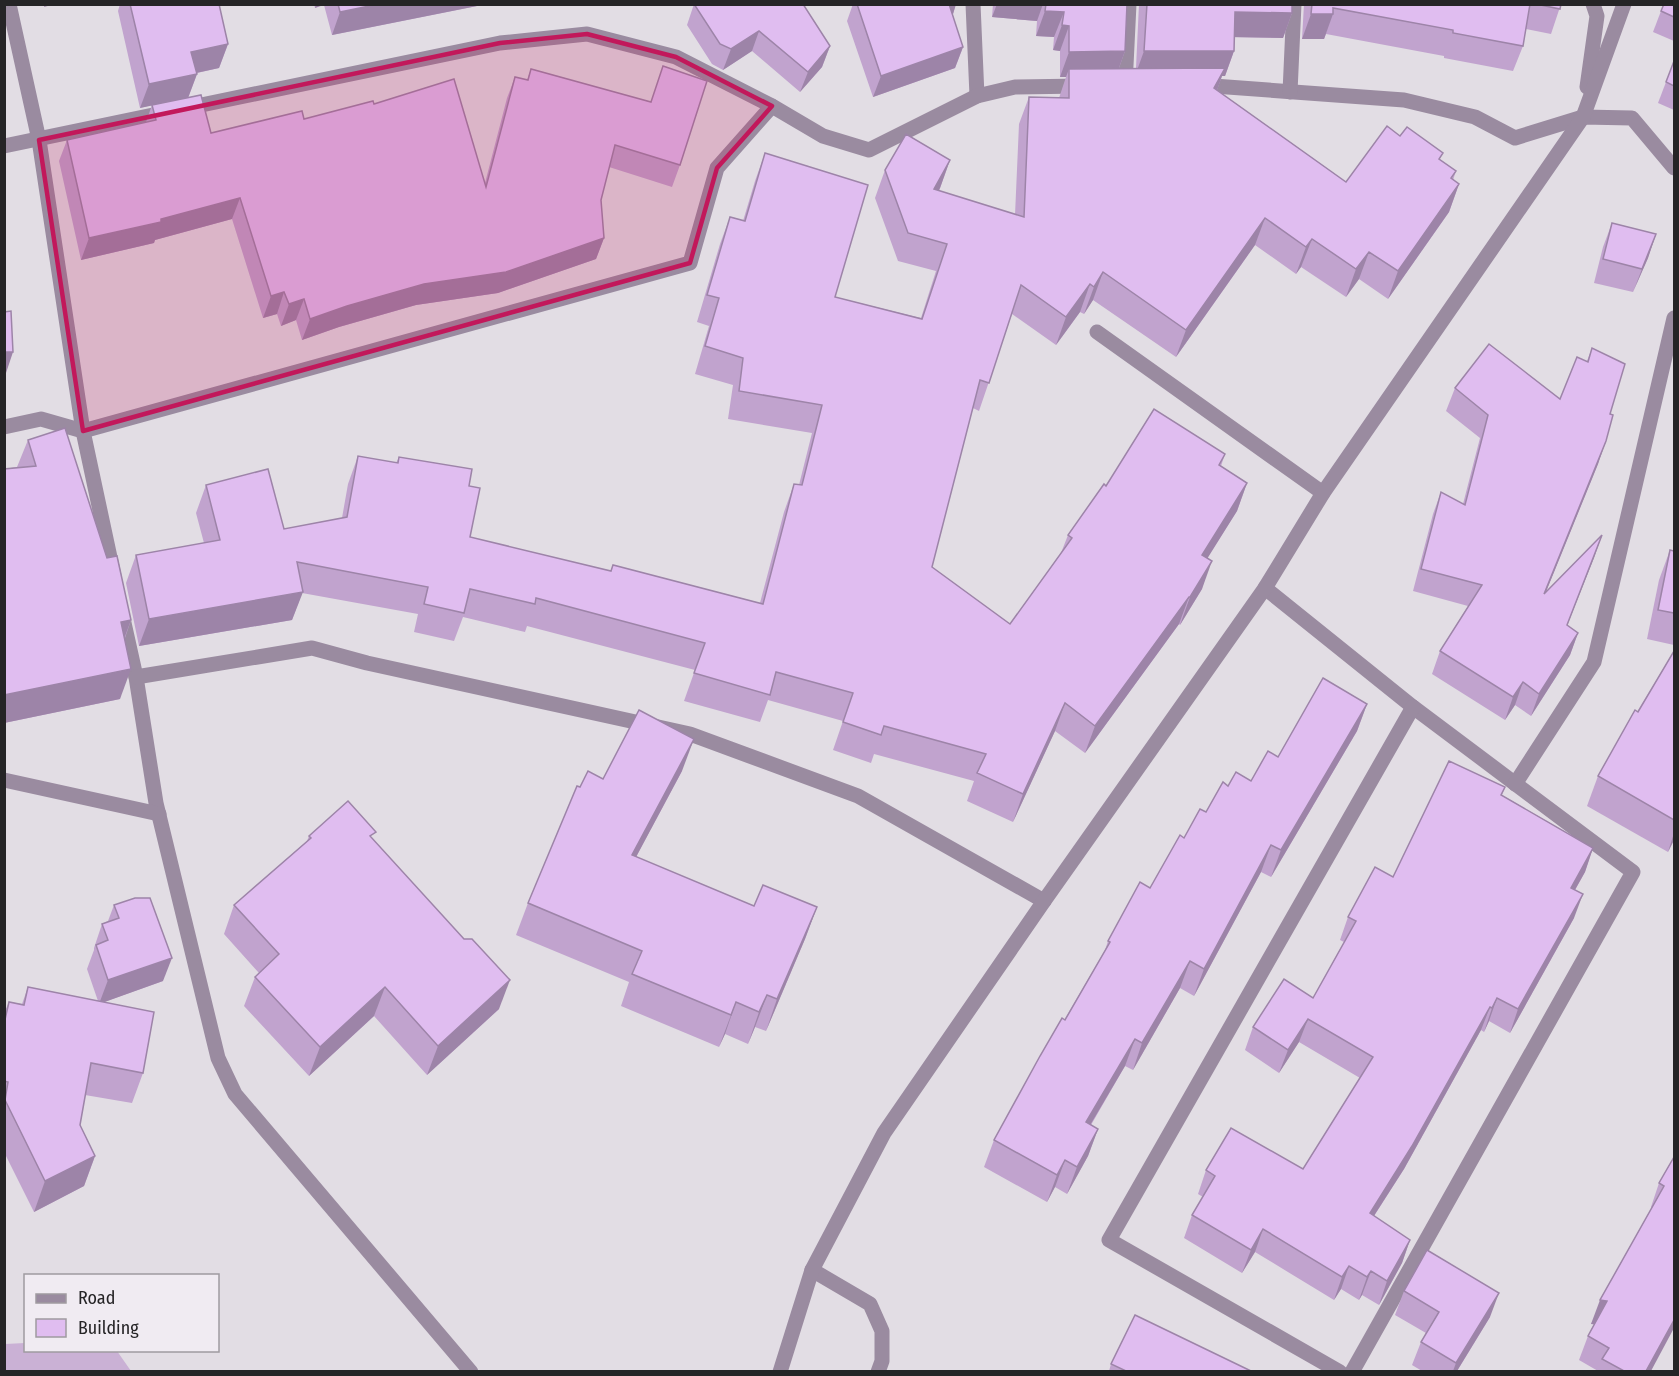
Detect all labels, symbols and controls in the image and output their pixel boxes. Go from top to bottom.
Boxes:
legend [24,1274,219,1352]
text: Road [78,1287,115,1309]
text: Building [78,1317,139,1339]

